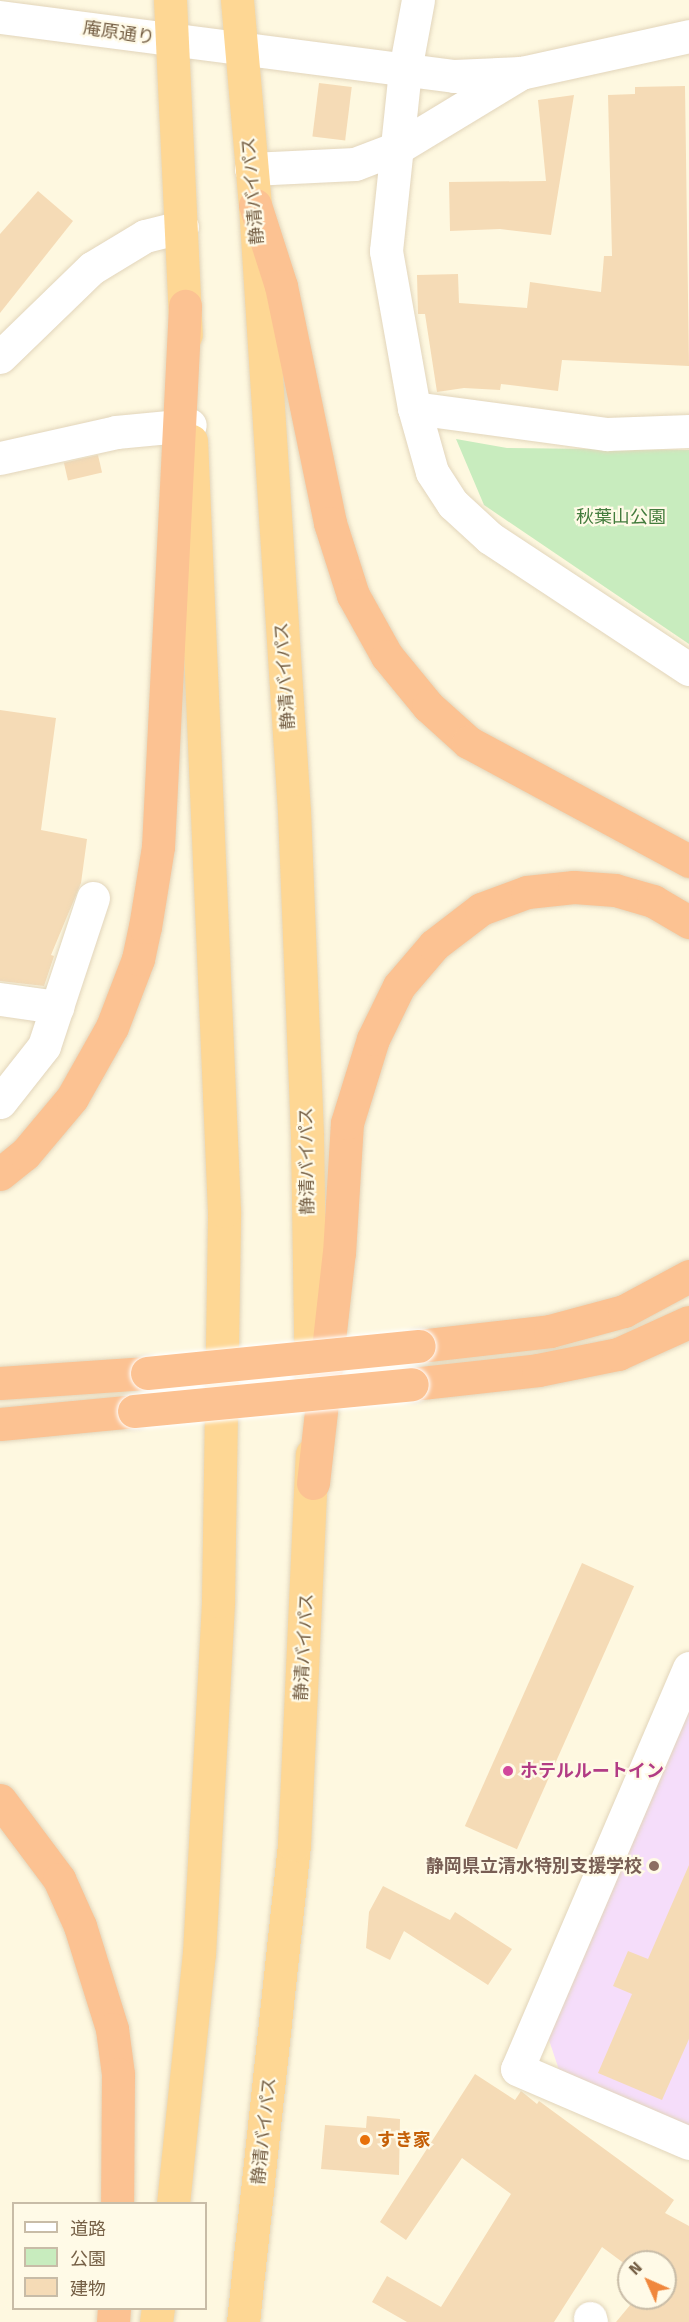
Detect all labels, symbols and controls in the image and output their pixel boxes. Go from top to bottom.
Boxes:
street label: 庵原通り [82,17,156,49]
street label: 静清バイパス [238,136,268,246]
park label: 秋葉山公園 [576,506,666,528]
street label: 静清バイパス [270,621,300,731]
street label: 静清バイパス [295,1107,319,1215]
street label: 静清バイパス [290,1593,318,1701]
place label: ホテルルートイン [520,1760,664,1782]
marker: ホテルルートイン [501,1764,515,1778]
place label: 静岡県立清水特別支援学校 [426,1855,642,1877]
marker: 静岡県立清水特別支援学校 [647,1859,661,1873]
street label: 静清バイパス [248,2076,280,2186]
place label: すき家 [377,2129,431,2151]
marker: すき家 [358,2133,372,2147]
legend [12,2202,207,2310]
text: 道路 [70,2218,106,2240]
text: 公園 [70,2248,106,2270]
north arrow [617,2250,677,2310]
text: N [625,2258,646,2279]
text: 建物 [70,2278,106,2300]

